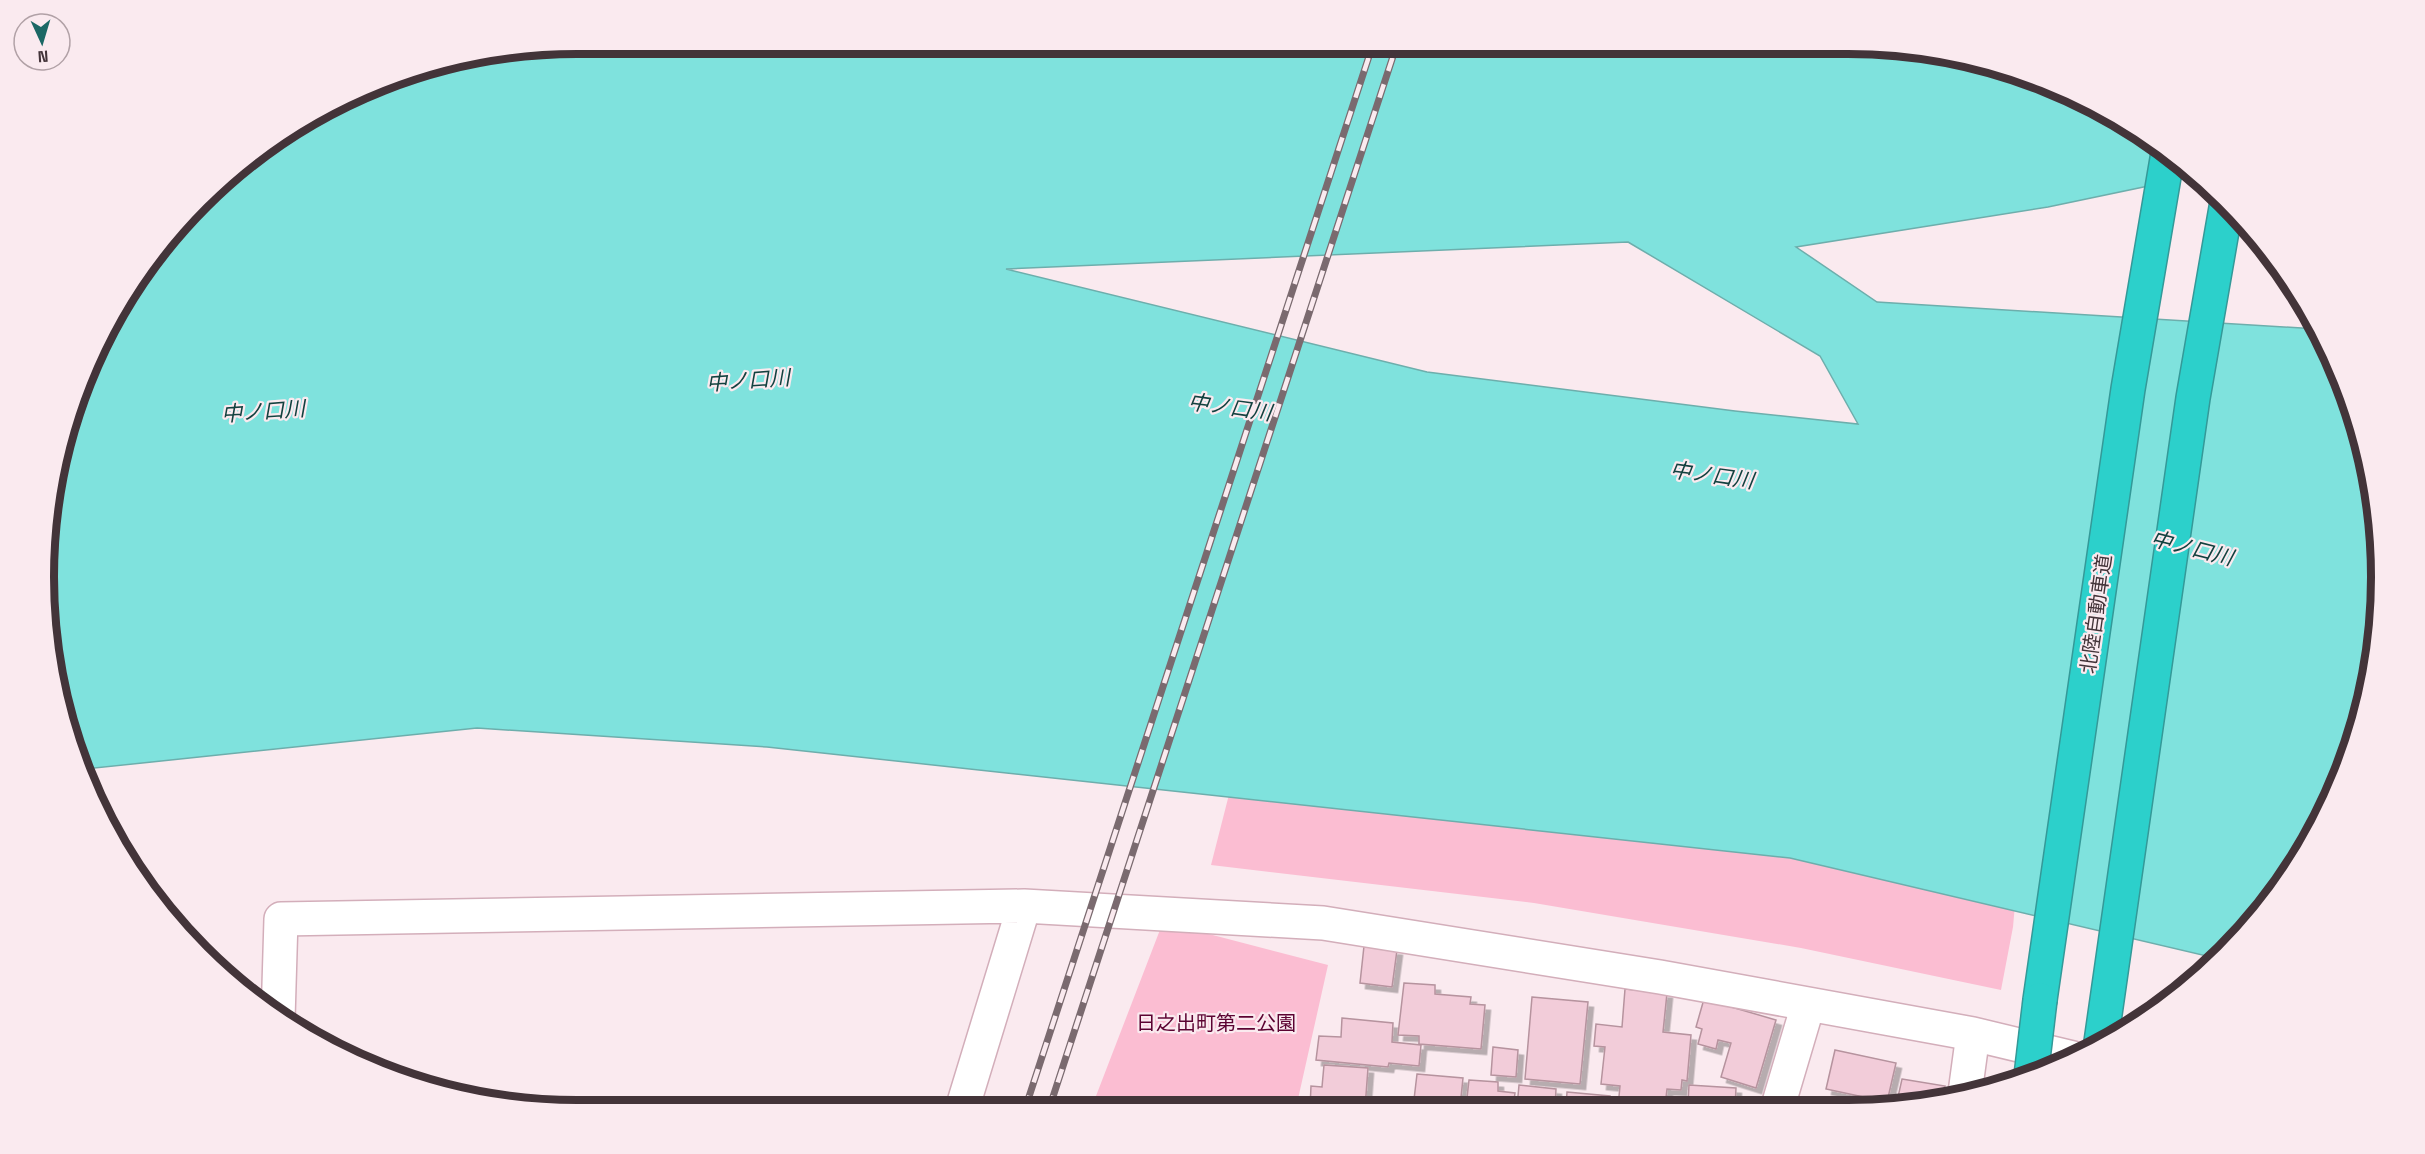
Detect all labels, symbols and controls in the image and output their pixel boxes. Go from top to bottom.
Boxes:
north arrow [12,12,72,72]
text: N [37,46,49,67]
water label: 中ノ口川 [705,363,793,396]
water label: 中ノ口川 [1187,388,1275,426]
water label: 中ノ口川 [220,394,308,427]
water label: 中ノ口川 [1669,456,1757,494]
water label: 中ノ口川 [2148,525,2238,572]
street label: 北陸自動車道 [2075,553,2117,675]
park label: 日之出町第二公園 [1136,1010,1296,1036]

